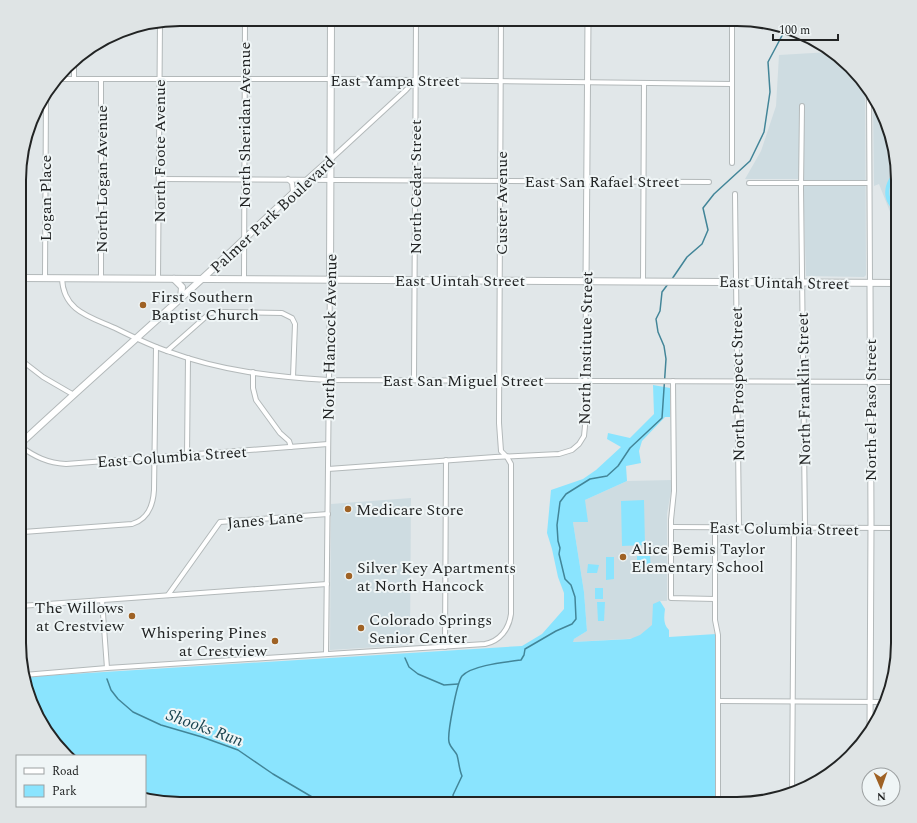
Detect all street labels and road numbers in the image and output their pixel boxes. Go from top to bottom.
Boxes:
street label: North Sheridan Avenue [233,42,257,208]
street label: East Yampa Street [330,69,460,93]
street label: North Foote Avenue [148,79,172,223]
street label: North Logan Avenue [90,105,114,253]
street label: North Cedar Street [404,119,428,255]
street label: Palmer Park Boulevard [205,150,340,279]
street label: Custer Avenue [490,151,514,255]
street label: Logan Place [34,155,58,241]
street label: East San Rafael Street [525,170,680,194]
street label: North Hancock Avenue [317,254,343,421]
street label: East Uintah Street [395,269,526,293]
street label: East Uintah Street [719,270,850,296]
street label: North Institute Street [573,271,599,425]
street label: North Prospect Street [725,306,751,462]
street label: North Franklin Street [791,312,817,466]
street label: North el Paso Street [859,338,883,481]
street label: East San Miguel Street [382,369,544,393]
street label: East Columbia Street [96,440,248,474]
street label: Janes Lane [226,505,304,535]
street label: East Columbia Street [709,516,860,542]

